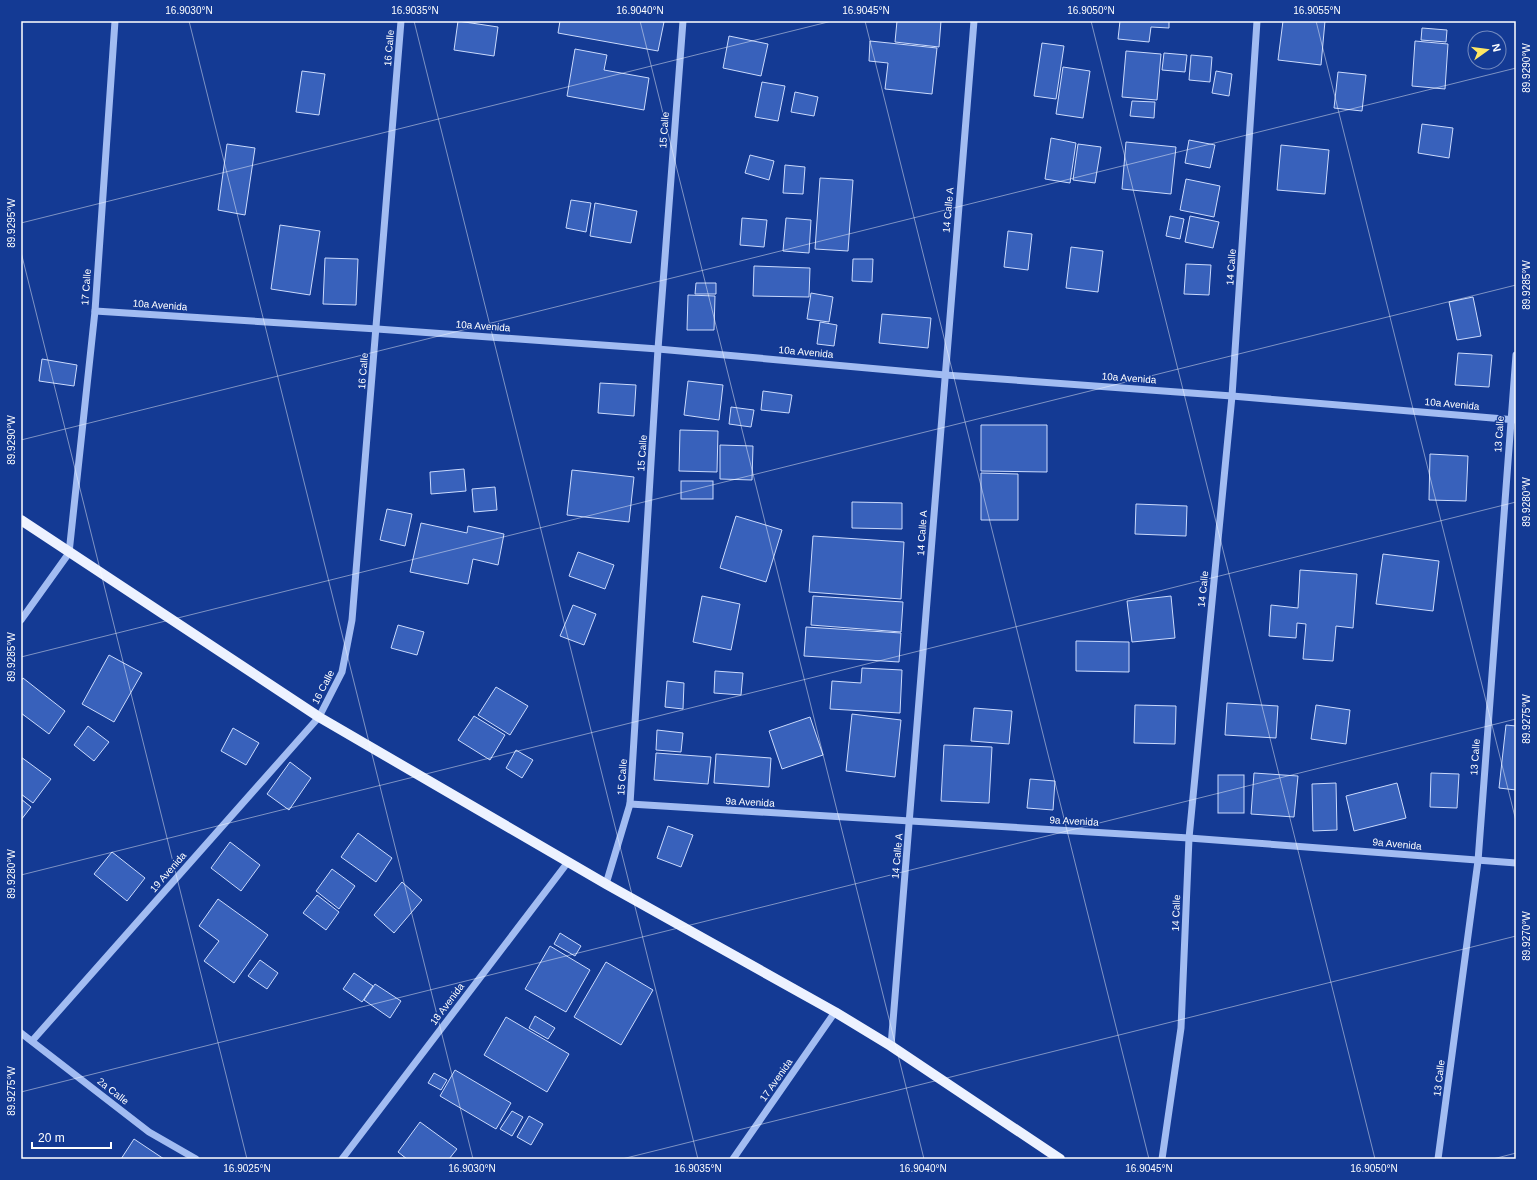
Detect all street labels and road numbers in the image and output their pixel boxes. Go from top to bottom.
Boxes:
street label: 16 Calle [382,29,396,67]
street label: 15 Calle [657,111,671,149]
street label: 14 Calle A [941,186,955,233]
street label: 14 Calle [1224,248,1238,286]
street label: 17 Calle [79,268,93,306]
street label: 10a Avenida [132,298,188,312]
street label: 10a Avenida [455,319,511,333]
street label: 10a Avenida [778,344,834,360]
street label: 16 Calle [356,352,370,390]
street label: 10a Avenida [1101,371,1157,385]
street label: 10a Avenida [1424,396,1480,412]
street label: 13 Calle [1492,415,1506,453]
street label: 15 Calle [635,434,649,472]
street label: 14 Calle A [915,510,929,556]
street label: 14 Calle [1196,570,1210,608]
street label: 16 Calle [310,668,336,706]
street label: 13 Calle [1468,738,1482,776]
street label: 15 Calle [615,758,629,796]
street label: 9a Avenida [725,795,775,809]
street label: 9a Avenida [1049,814,1099,828]
street label: 14 Calle A [890,832,904,879]
street label: 9a Avenida [1372,836,1422,852]
street label: 19 Avenida [148,849,189,894]
street label: 14 Calle [1170,894,1182,932]
street label: 18 Avenida [428,981,466,1027]
street label: 17 Avenida [757,1056,795,1103]
street label: 13 Calle [1431,1059,1447,1097]
street label: 2a Calle [95,1075,131,1107]

